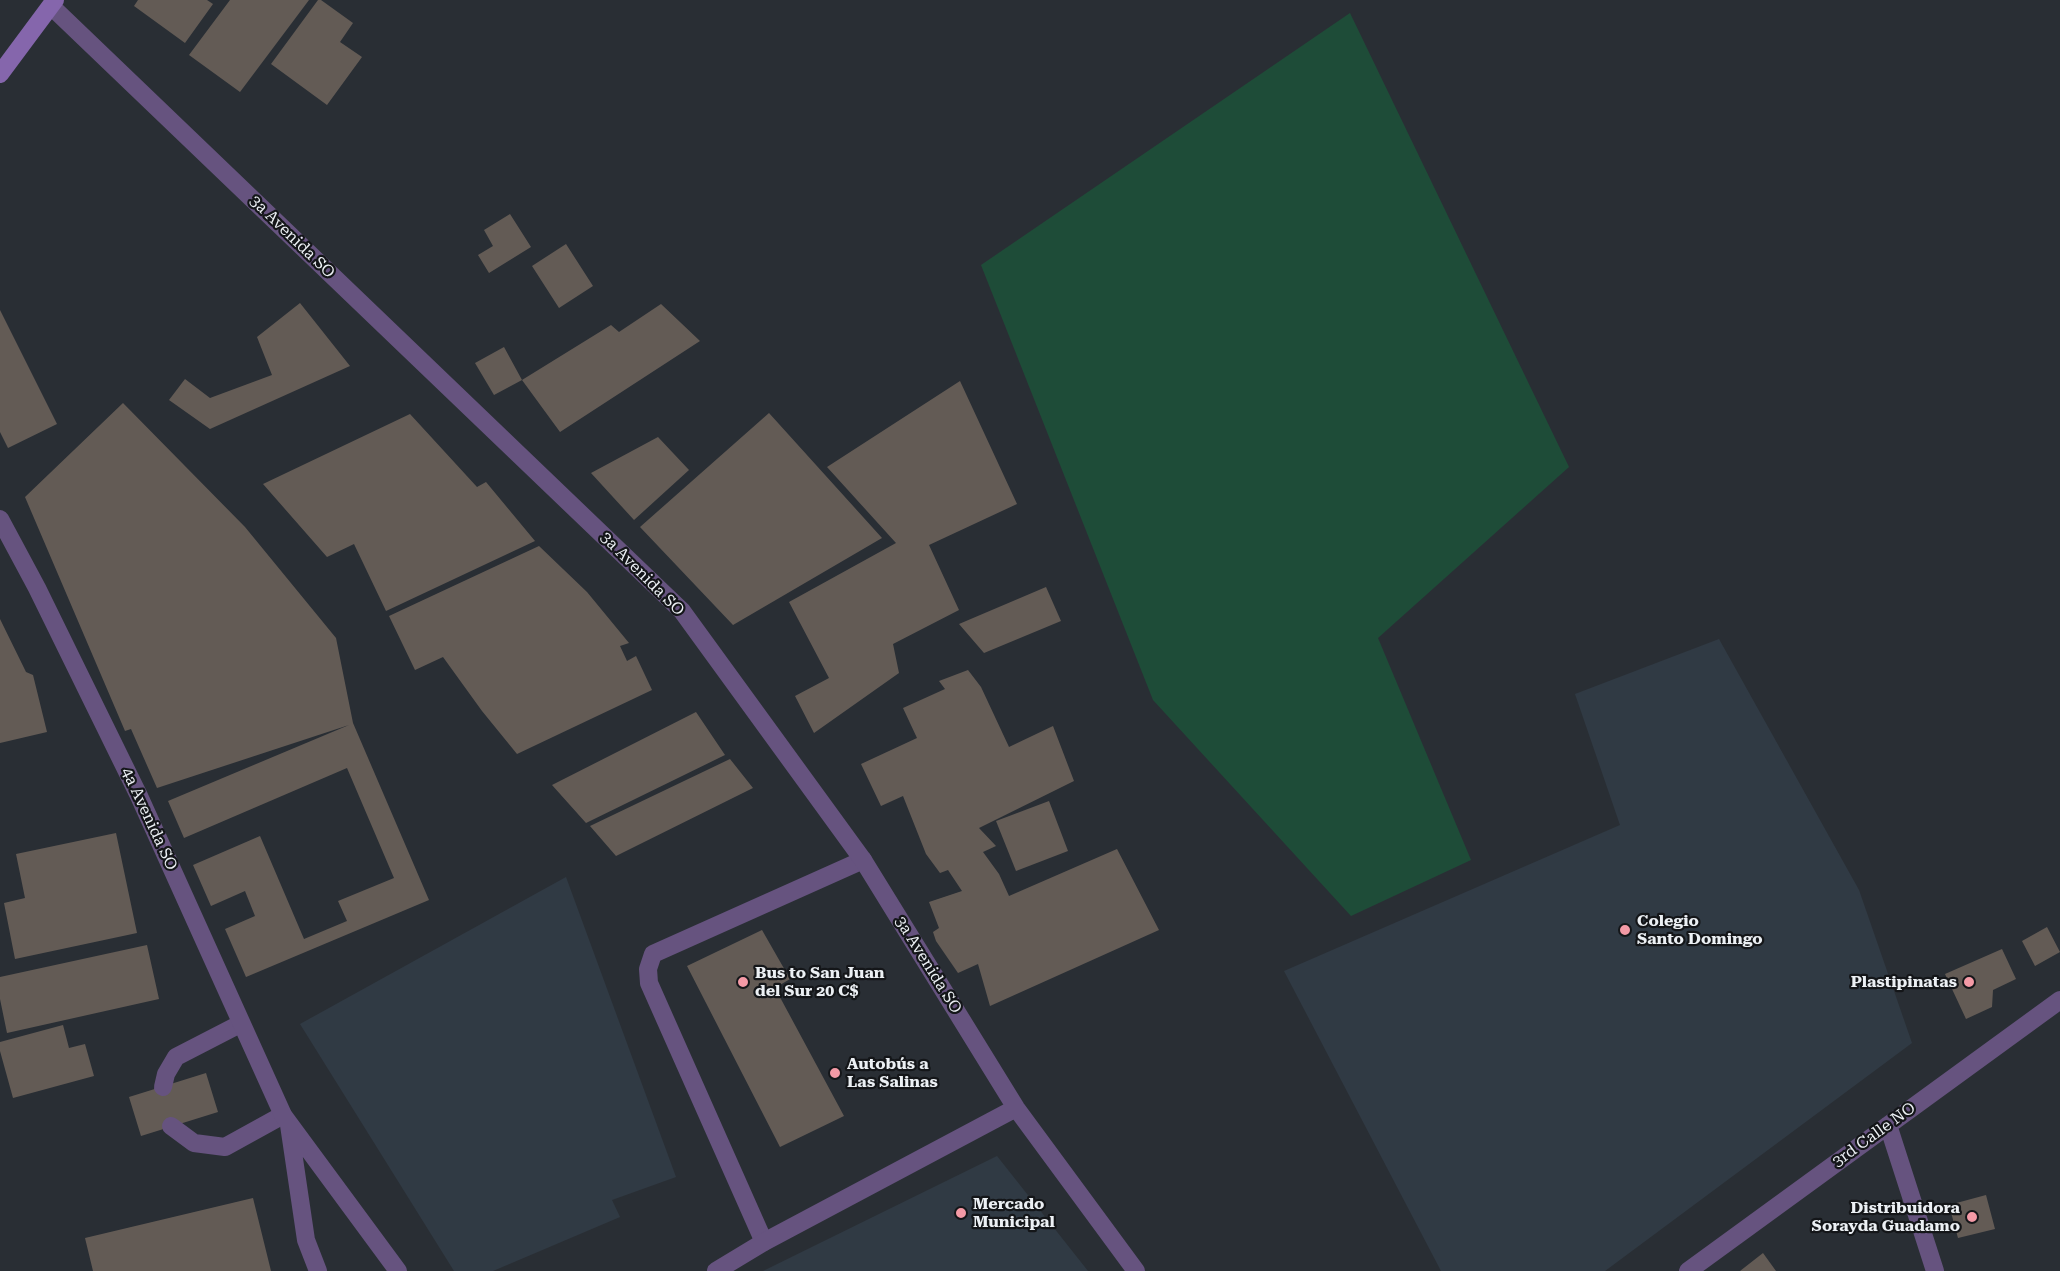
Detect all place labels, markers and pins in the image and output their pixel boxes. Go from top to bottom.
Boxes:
place label: Colegio Santo Domingo [1637,911,1763,949]
marker: Colegio Santo Domingo [1618,923,1632,937]
place label: Bus to San Juan del Sur 20 C$ [755,963,885,1001]
place label: Plastipinatas [1851,972,1957,992]
marker: Bus to San Juan del Sur 20 C$ [736,975,750,989]
marker: Plastipinatas [1962,975,1976,989]
place label: Autobús a Las Salinas [847,1054,938,1092]
marker: Autobús a Las Salinas [828,1066,842,1080]
place label: Mercado Municipal [973,1194,1055,1232]
place label: Distribuidora Sorayda Guadamo [1812,1198,1960,1236]
marker: Mercado Municipal [954,1206,968,1220]
marker: Distribuidora Sorayda Guadamo [1965,1210,1979,1224]

